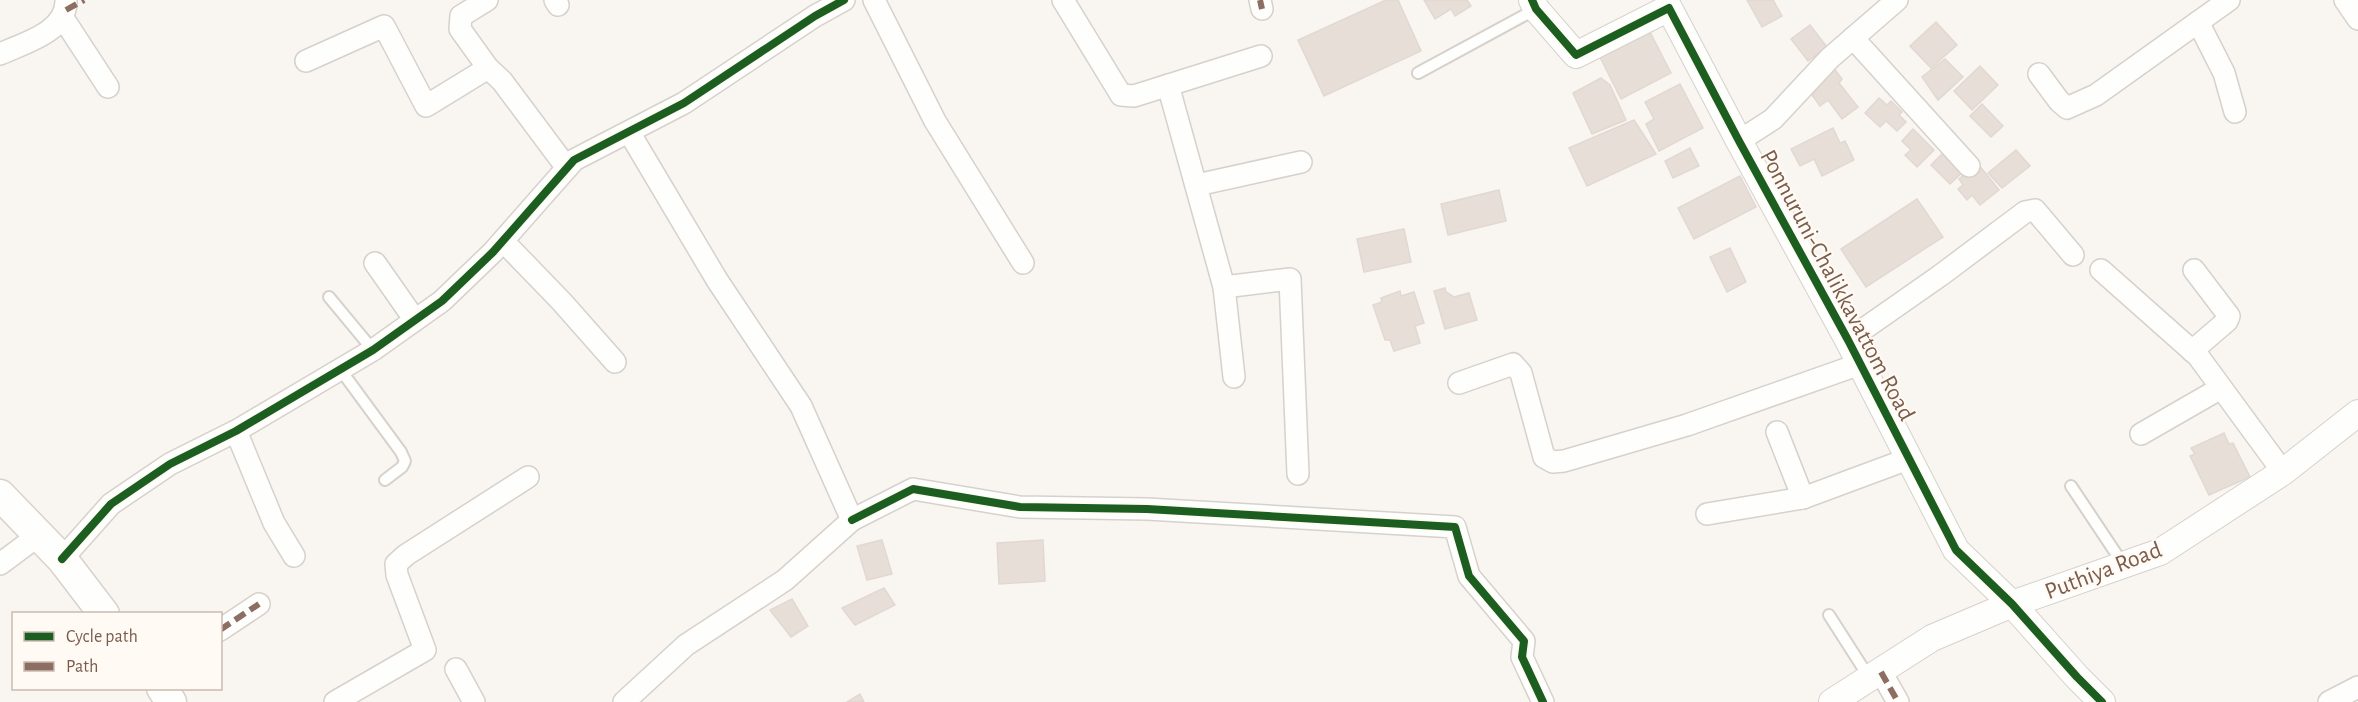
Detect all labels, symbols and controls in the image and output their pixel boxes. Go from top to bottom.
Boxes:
street label: Ponnuruni-Chalikkavattom Road [1755,146,1919,425]
street label: Puthiya Road [2042,538,2165,604]
legend [12,612,222,690]
text: Cycle path [66,628,138,646]
text: Path [66,658,98,676]

